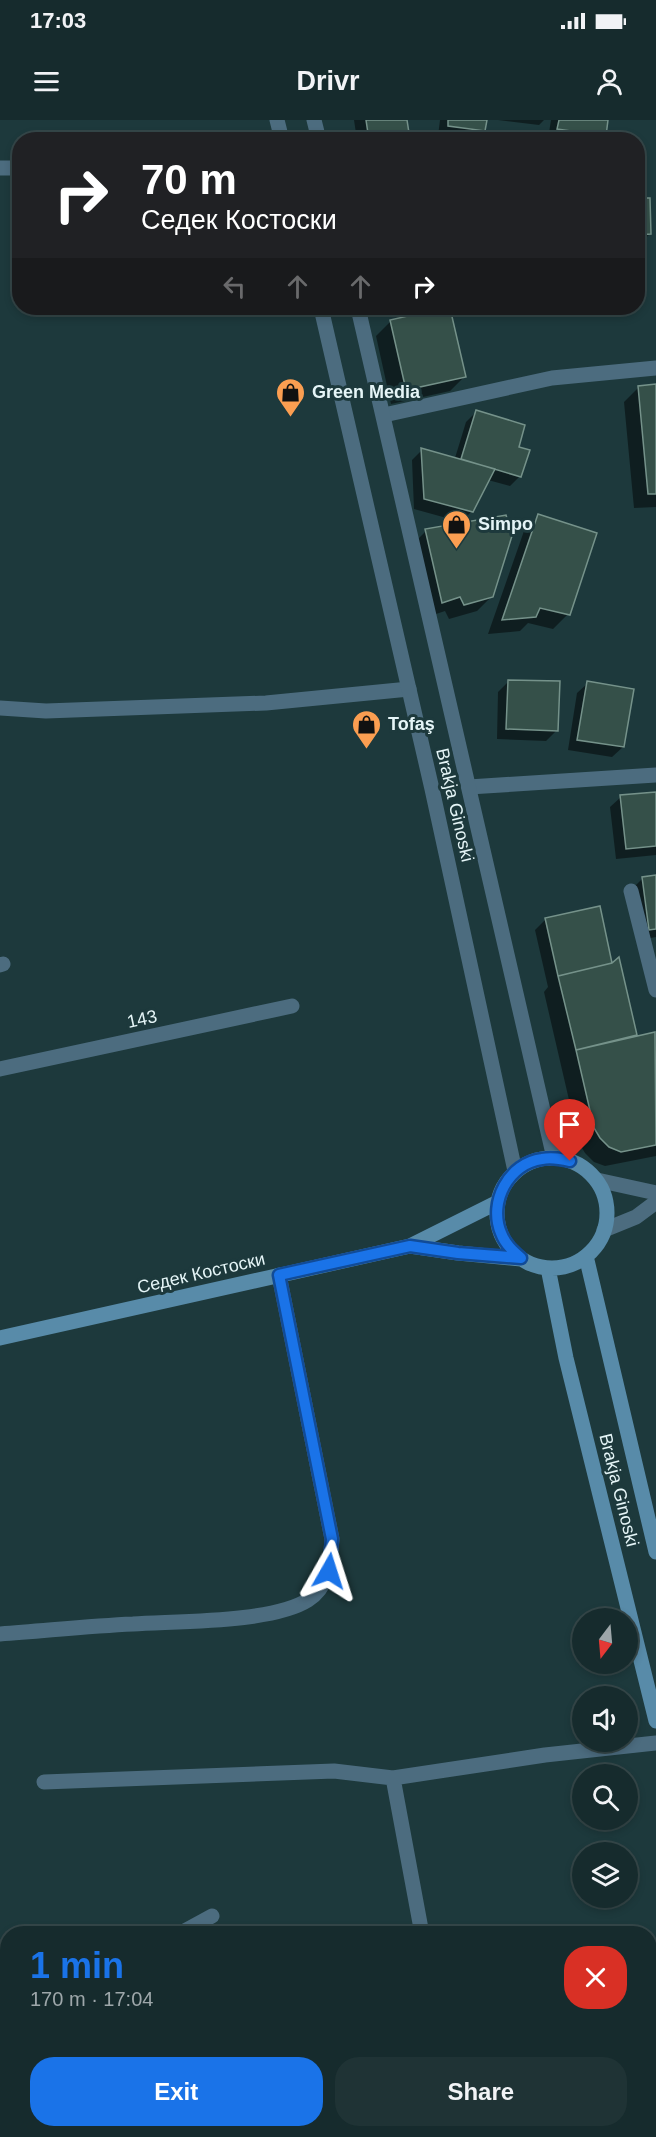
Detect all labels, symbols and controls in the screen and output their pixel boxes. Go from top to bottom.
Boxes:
text: 17:03 [30,8,86,33]
icon: menu [30,65,63,98]
icon: person [593,65,626,98]
text: Drivr [296,66,360,96]
icon: right [42,156,120,234]
text: 70 m [141,156,237,203]
text: Седек Костоски [141,205,337,235]
icon: left [218,270,251,303]
icon: ahead [281,270,314,303]
icon: ahead [344,270,377,303]
icon: right [407,270,440,303]
shop icon: Green Media [275,376,307,418]
place label: Green Media [312,382,421,402]
shop icon: Simpo [441,508,473,550]
place label: Simpo [478,514,533,534]
shop icon: Tofaş [351,708,383,750]
place label: Tofaş [388,714,435,734]
street label: Brakja Ginoski [432,746,478,864]
street label: 143 [125,1006,159,1032]
pin [544,1099,595,1161]
icon: arrive [553,1108,586,1141]
street label: Седек Костоски [135,1249,267,1297]
street label: Brakja Ginoski [595,1431,643,1549]
position arrow [297,1539,361,1603]
north arrow [572,1608,638,1674]
map controls [572,1608,638,1908]
button: sound [572,1686,638,1752]
button: search [572,1764,638,1830]
button: layers [572,1842,638,1908]
text: 1 min [30,1945,124,1986]
button: close [564,1946,627,2009]
text: 170 m · 17:04 [30,1988,153,2010]
button: Exit [30,2057,323,2126]
button: Share [335,2057,627,2126]

